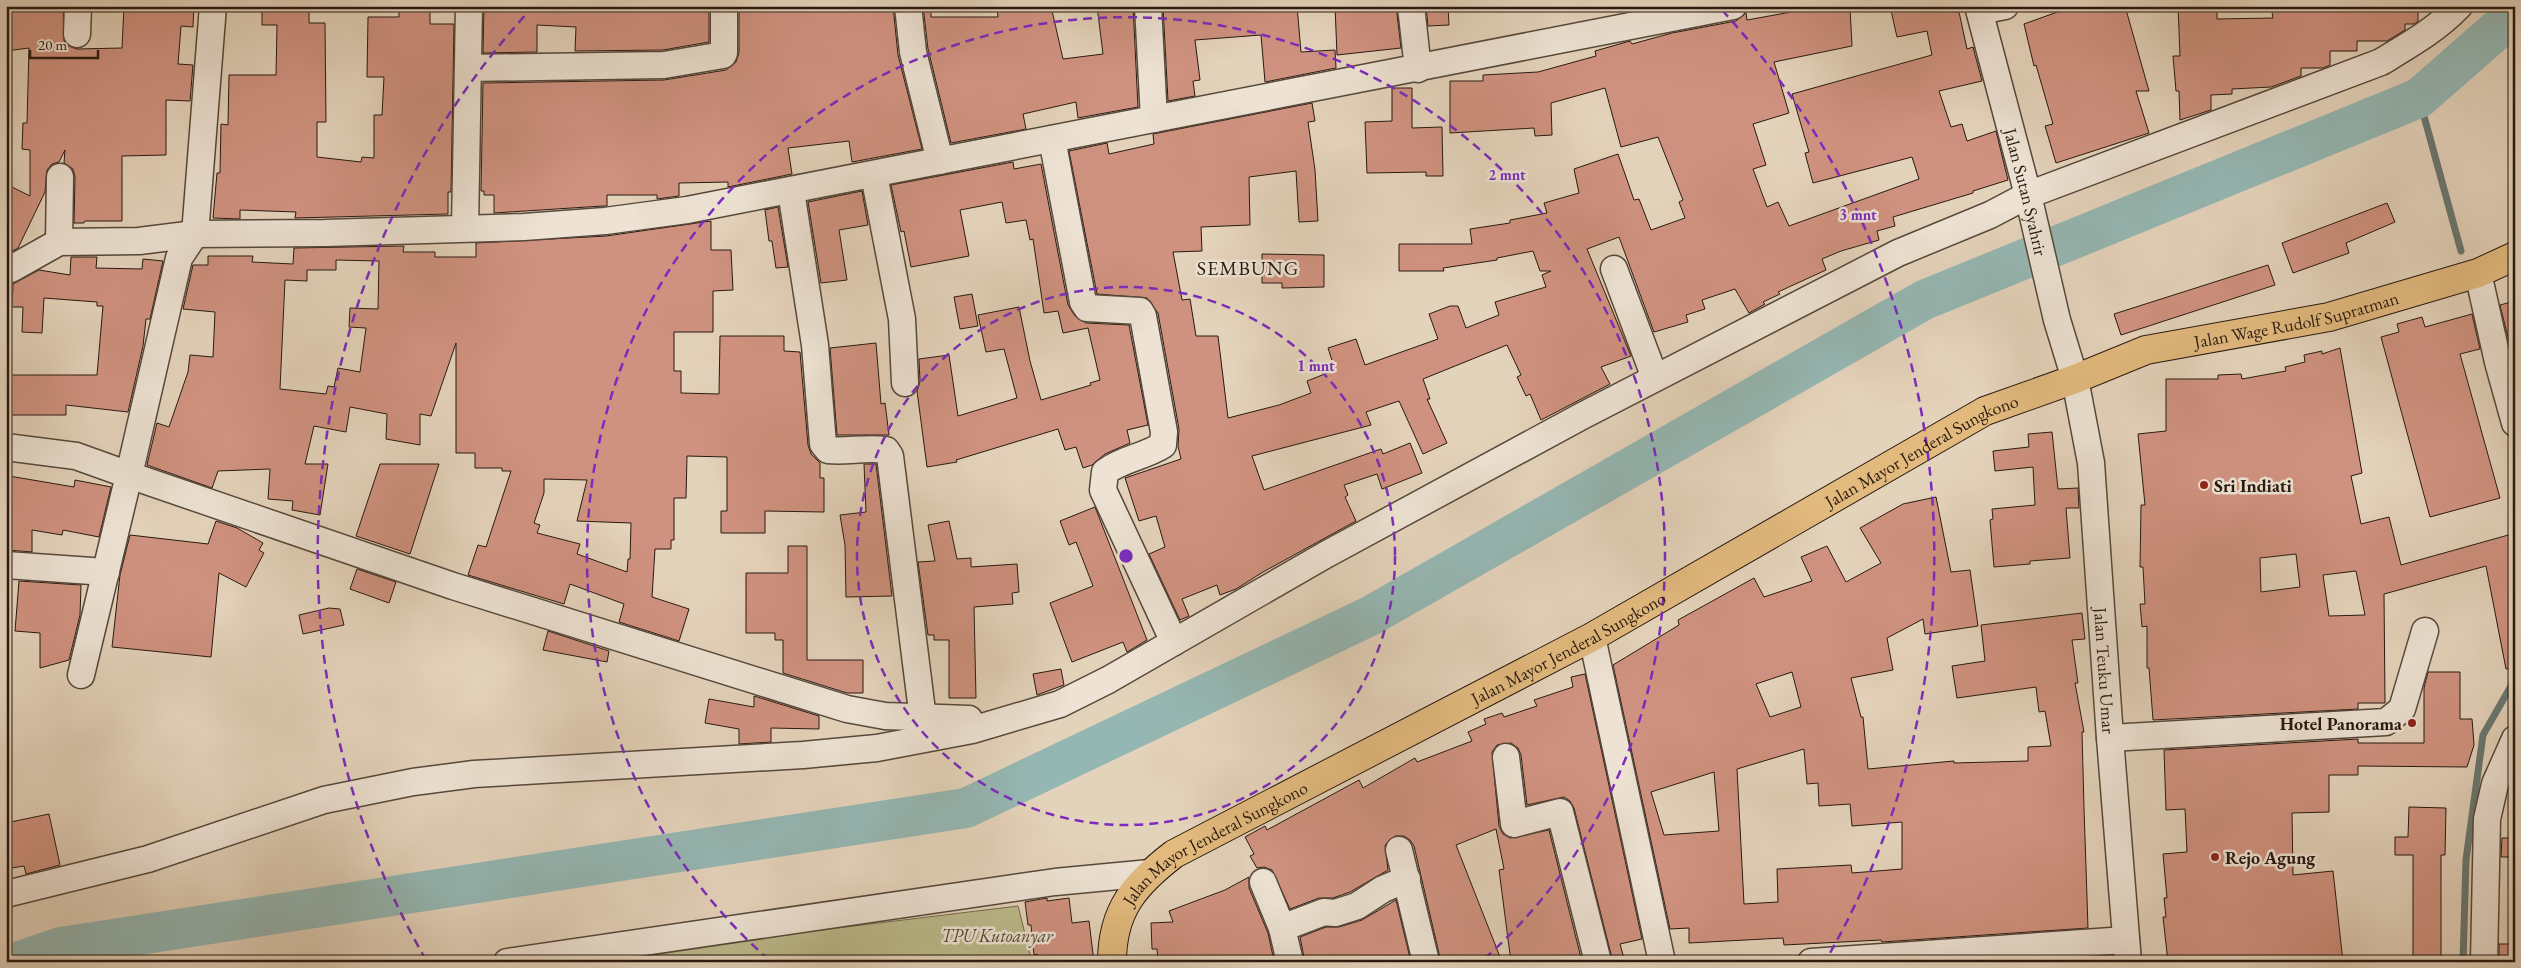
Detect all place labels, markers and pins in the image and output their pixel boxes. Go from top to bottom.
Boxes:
place label: Sri Indiati [2214,474,2293,497]
marker: Sri Indiati [2198,479,2210,491]
centre of rings [1117,547,1135,565]
place label: Hotel Panorama [2280,712,2402,735]
marker: Hotel Panorama [2406,717,2418,729]
place label: Rejo Agung [2225,846,2316,869]
marker: Rejo Agung [2209,851,2221,863]

